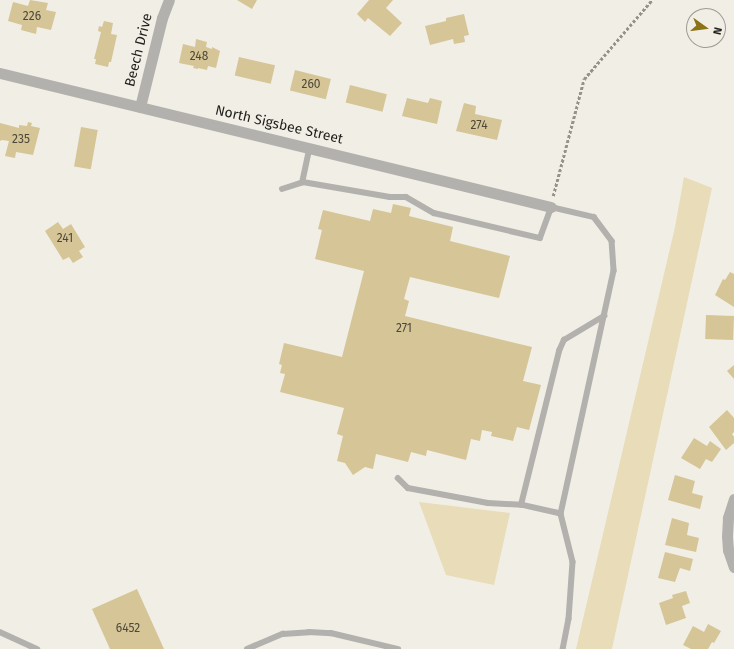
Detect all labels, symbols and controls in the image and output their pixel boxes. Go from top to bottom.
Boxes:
north arrow [686,8,726,48]
house number: 226 [23,10,41,24]
street label: Beech Drive [122,11,156,89]
text: N [710,26,724,36]
house number: 248 [190,50,208,64]
house number: 260 [301,78,321,92]
street label: North Sigsbee Street [213,102,345,148]
house number: 274 [470,119,488,133]
house number: 235 [12,133,30,147]
house number: 241 [57,232,73,246]
house number: 271 [396,322,412,336]
house number: 6452 [116,622,140,636]

